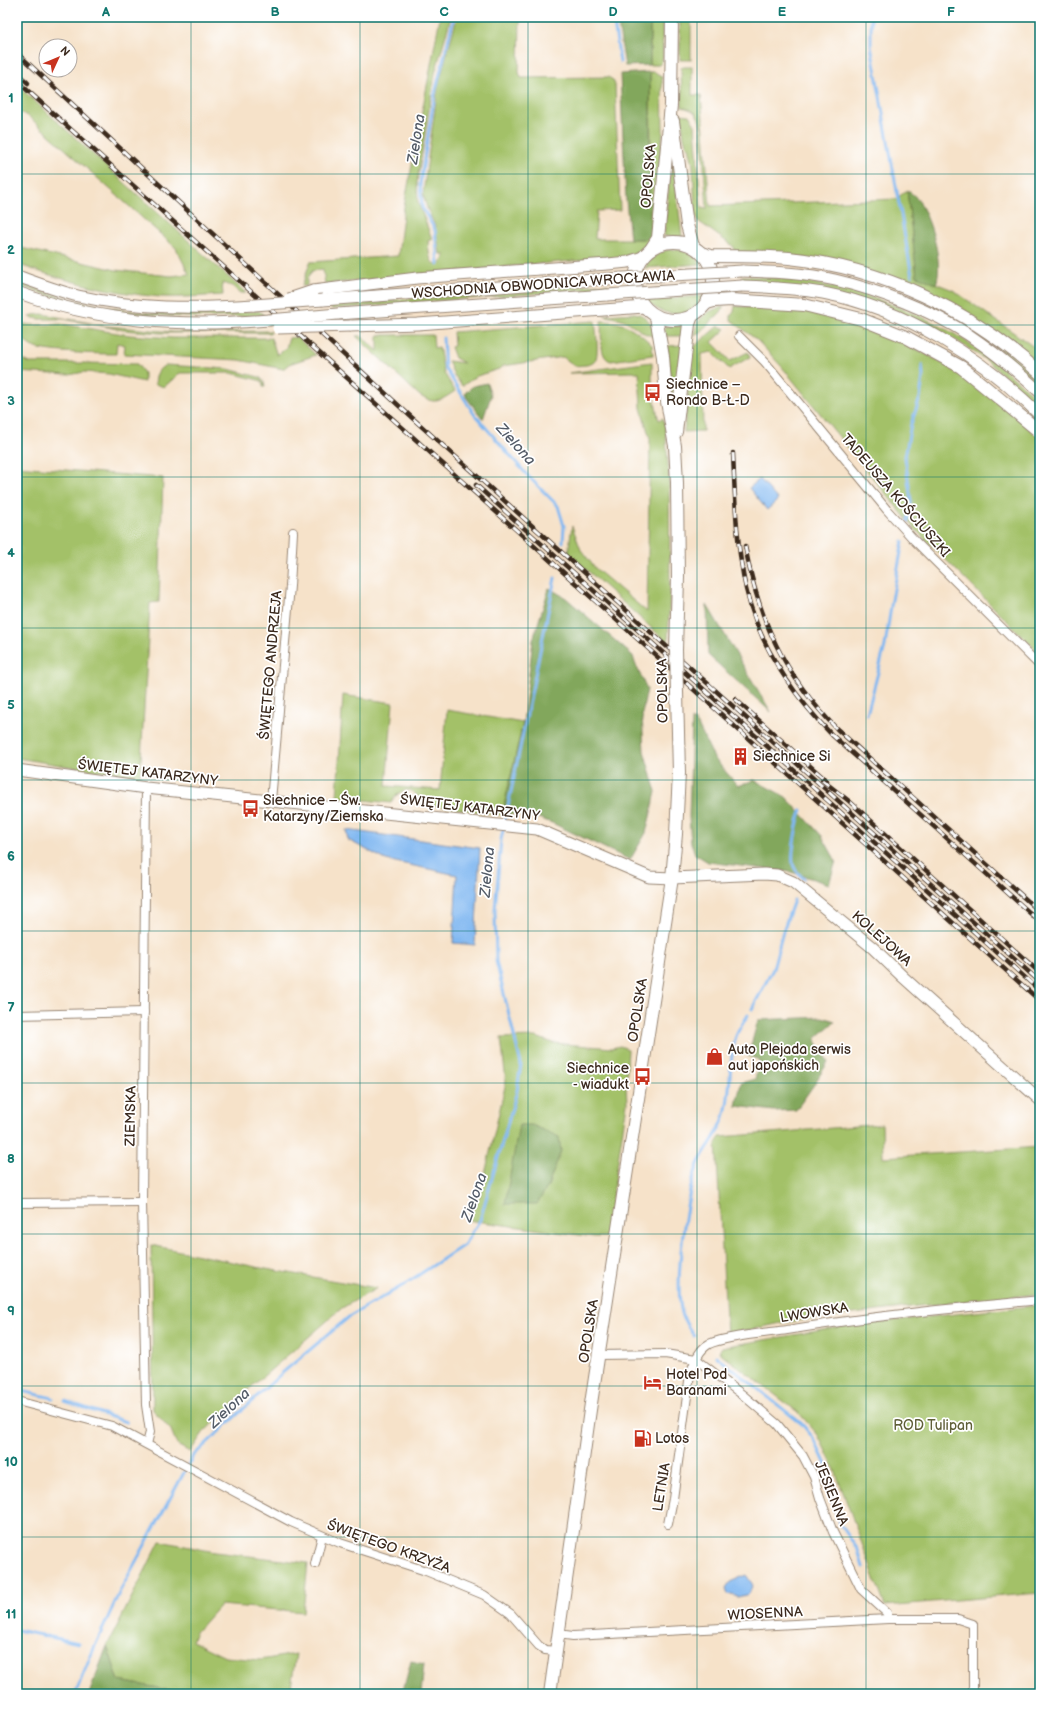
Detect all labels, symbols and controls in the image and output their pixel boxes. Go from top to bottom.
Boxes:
text: A [101,4,110,20]
text: B [270,4,280,20]
text: C [439,4,449,20]
text: D [608,4,618,20]
text: E [778,4,787,20]
text: F [947,4,955,20]
north arrow [38,38,78,78]
text: N [57,44,72,59]
text: 1 [8,90,14,106]
water label: Zielona [403,113,430,166]
street label: OPOLSKA [637,143,660,209]
text: 2 [7,242,15,258]
street label: WSCHODNIA OBWODNICA WROCŁAWIA [411,267,676,302]
place label: Siechnice – Rondo B-Ł-D [666,376,750,409]
bus stop icon: Siechnice – Rondo B-Ł-D [643,382,663,402]
text: 3 [7,393,15,409]
water label: Zielona [491,419,540,469]
street label: TADEUSZA KOŚCIUSZKI [838,430,954,560]
text: 4 [7,545,15,561]
street label: ŚWIĘTEGO ANDRZEJA [255,589,286,740]
street label: OPOLSKA [653,658,672,723]
text: 5 [7,697,15,713]
building icon: Siechnice Si [730,746,750,766]
place label: Siechnice Si [753,748,830,765]
street label: ŚWIĘTEJ KATARZYNY [77,754,220,790]
street label: ŚWIĘTEJ KATARZYNY [399,789,542,825]
place label: Siechnice – Św. Katarzyny/Ziemska [263,791,384,825]
bus stop icon: Siechnice – Św. Katarzyny/Ziemska [240,798,260,818]
water label: Zielona [476,846,499,899]
text: 6 [7,848,15,864]
street label: KOLEJOWA [848,907,915,970]
street label: OPOLSKA [624,977,651,1043]
text: 7 [7,1000,15,1016]
place label: Auto Plejada serwis aut japońskich [728,1041,851,1074]
shop icon: Auto Plejada serwis aut japońskich [705,1047,725,1067]
place label: Siechnice - wiadukt [567,1060,630,1093]
bus stop icon: Siechnice - wiadukt [632,1066,652,1086]
street label: ZIEMSKA [121,1085,140,1147]
text: 8 [7,1151,15,1167]
water label: Zielona [457,1170,492,1225]
street label: OPOLSKA [575,1298,602,1364]
street label: LWOWSKA [779,1299,850,1326]
text: 9 [7,1303,15,1319]
place label: Hotel Pod Baranami [666,1366,727,1399]
hotel icon: Hotel Pod Baranami [643,1372,663,1392]
water label: Zielona [204,1384,254,1433]
park label: ROD Tulipan [893,1417,973,1434]
fuel station icon: Lotos [632,1428,652,1448]
place label: Lotos [655,1430,689,1447]
text: 10 [4,1454,18,1470]
street label: JESIENNA [811,1458,852,1529]
street label: LETNIA [649,1461,674,1513]
street label: ŚWIĘTEGO KRZYŻA [325,1515,454,1577]
street label: WIOSENNA [727,1603,803,1624]
text: 11 [6,1606,16,1622]

